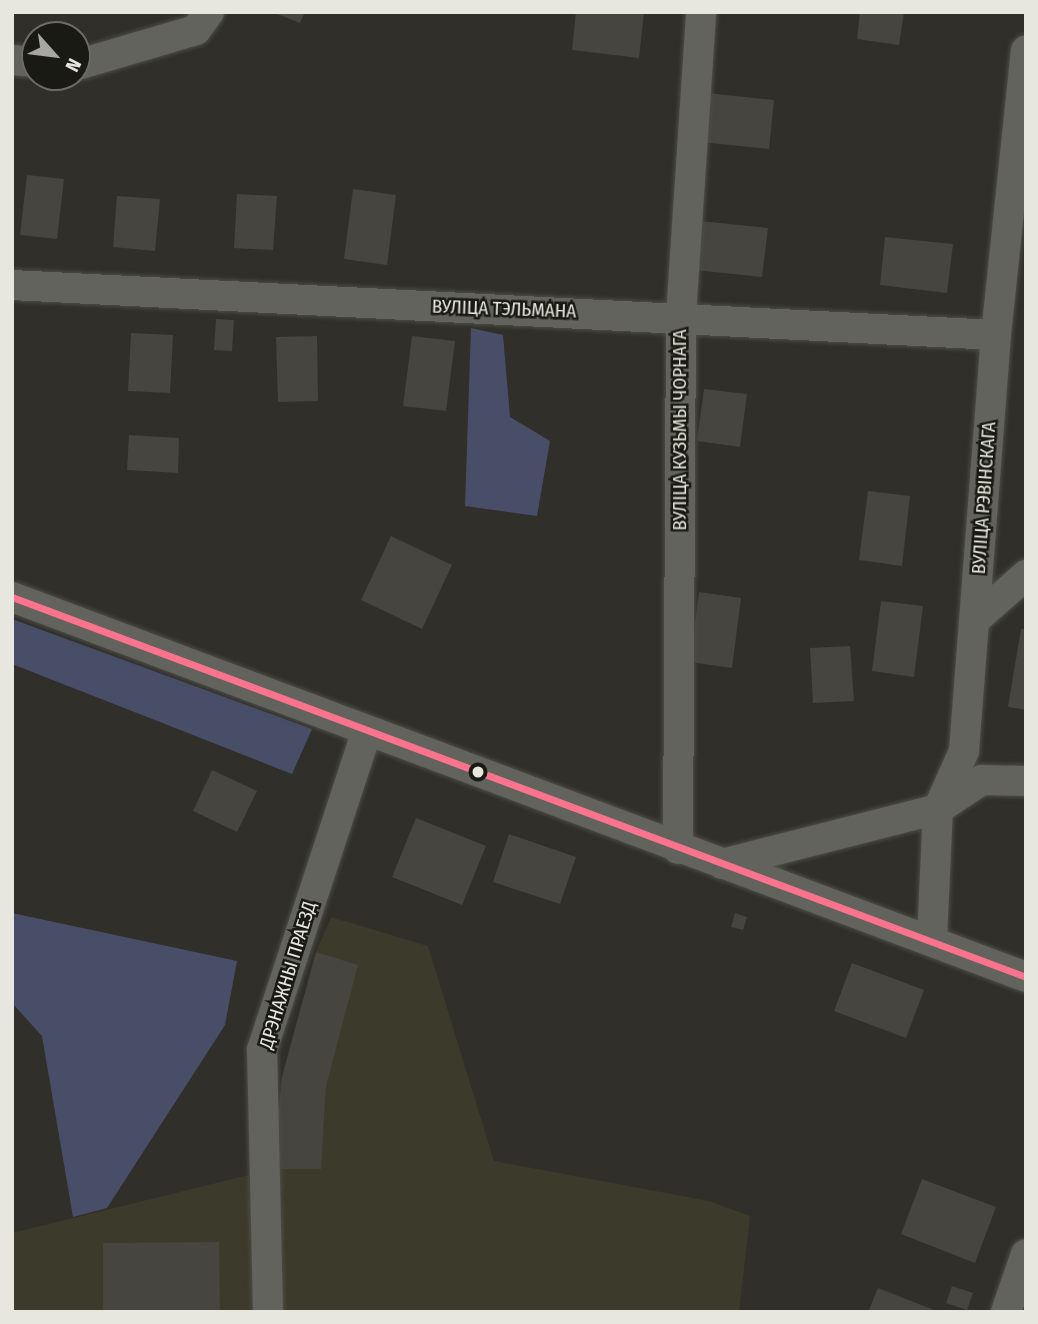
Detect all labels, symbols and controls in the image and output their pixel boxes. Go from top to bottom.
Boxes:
north arrow [21,21,91,91]
text: N [60,55,86,76]
street label: ВУЛІЦА ТЭЛЬМАНА [431,295,577,323]
street label: ВУЛІЦА КУЗЬМЫ ЧОРНАГА [669,329,691,531]
street label: ВУЛІЦА РЭВІНСКАГА [967,421,1001,575]
unlabelled marker [471,765,485,779]
street label: ДРЭНАЖНЫ ПРАЕЗД [255,898,321,1052]

